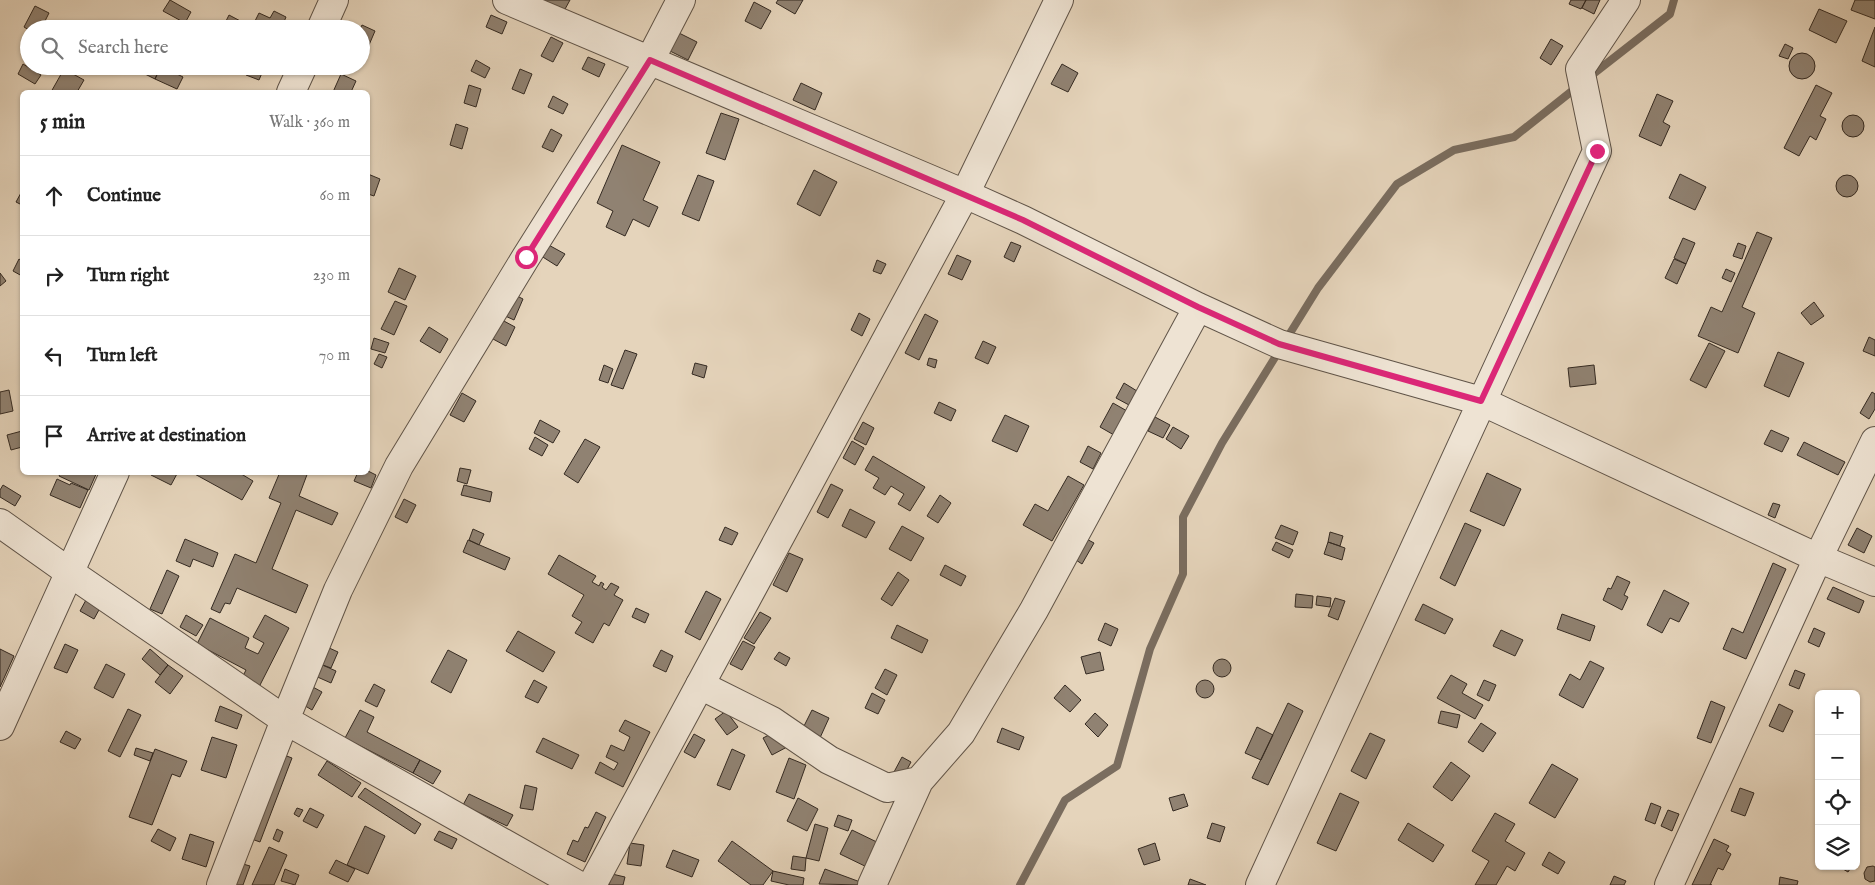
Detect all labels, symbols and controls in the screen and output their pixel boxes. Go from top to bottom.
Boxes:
search box [20,20,370,75]
icon: search [38,34,66,62]
text: Search here [78,36,169,60]
text: 5 min [40,109,85,136]
text: Walk · 360 m [269,113,350,133]
route end [1586,140,1609,163]
icon: ahead [40,182,68,210]
text: Continue [87,184,161,208]
text: 60 m [320,186,350,206]
route start [515,246,538,269]
icon: right [40,262,68,290]
text: Turn right [87,264,169,288]
text: 230 m [313,266,350,286]
icon: left [40,342,68,370]
text: Turn left [87,344,158,368]
text: 70 m [319,346,350,366]
icon: arrive [40,422,68,450]
text: Arrive at destination [87,424,246,448]
map controls [1815,690,1860,870]
button: + [1815,690,1860,735]
button: − [1815,735,1860,780]
button: locate [1815,780,1860,825]
button: layers [1815,825,1860,870]

